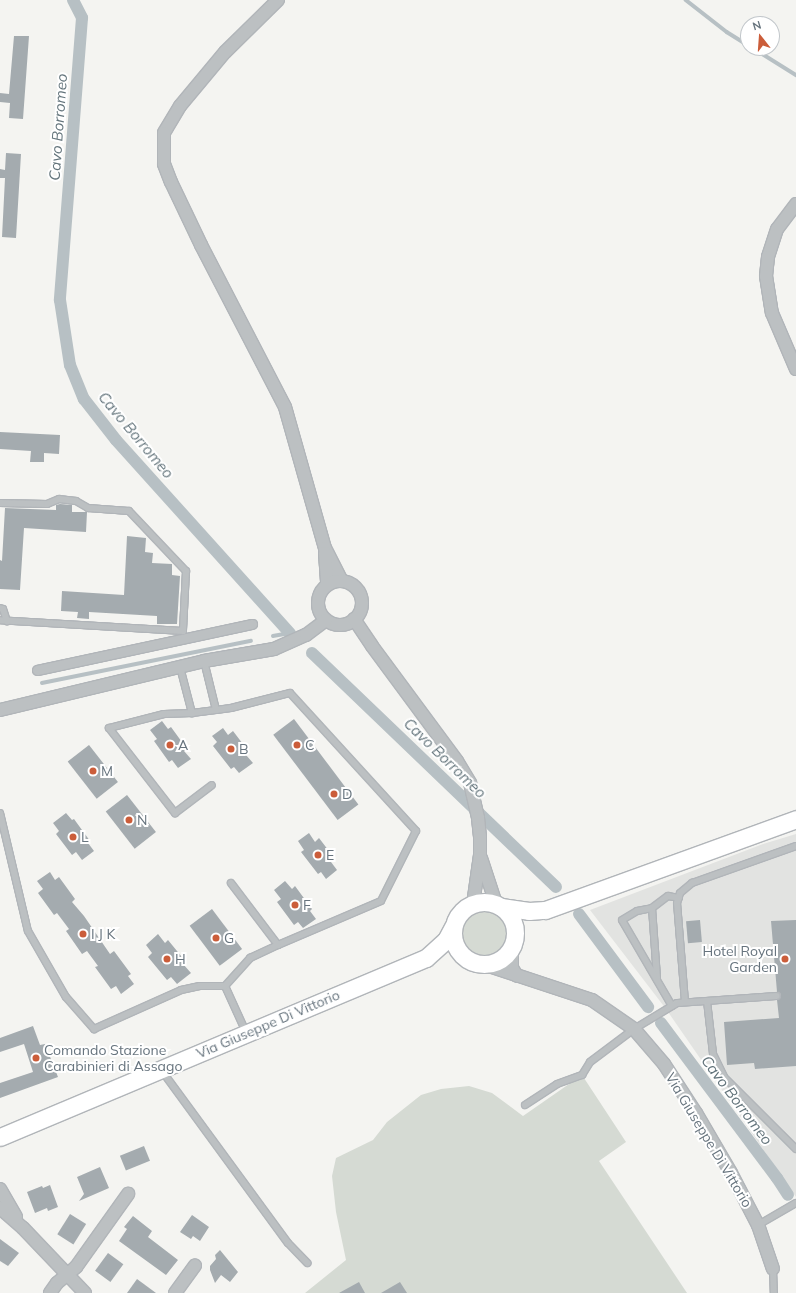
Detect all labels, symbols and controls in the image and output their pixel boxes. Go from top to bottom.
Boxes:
north arrow [740,16,780,56]
text: N [751,18,763,33]
water label: Cavo Borromeo [45,73,71,181]
water label: Cavo Borromeo [95,388,177,482]
water label: Cavo Borromeo [400,714,490,802]
place label: A [178,737,188,753]
place label: C [305,737,315,753]
marker: A [165,740,175,750]
marker: C [292,740,302,750]
place label: B [239,741,249,757]
marker: B [226,744,236,754]
place label: M [101,763,113,779]
marker: M [88,766,98,776]
place label: D [342,786,352,802]
marker: D [329,789,339,799]
place label: N [137,812,147,828]
marker: N [124,815,134,825]
place label: L [81,829,89,845]
marker: L [68,832,78,842]
place label: E [326,847,334,863]
marker: E [313,850,323,860]
place label: F [303,897,311,913]
marker: F [290,900,300,910]
place label: I J K [91,926,115,942]
marker: I J K [78,929,88,939]
place label: G [224,930,234,946]
marker: G [211,933,221,943]
place label: Hotel Royal Garden [702,943,777,976]
place label: H [175,951,186,967]
marker: H [162,954,172,964]
marker: Hotel Royal Garden [780,954,790,964]
street label: Via Giuseppe Di Vittorio [194,986,342,1062]
place label: Comando Stazione Carabinieri di Assago [44,1042,182,1074]
water label: Cavo Borromeo [698,1052,776,1148]
marker: Comando Stazione Carabinieri di Assago [31,1053,41,1063]
street label: Via Giuseppe Di Vittorio [662,1070,756,1210]

